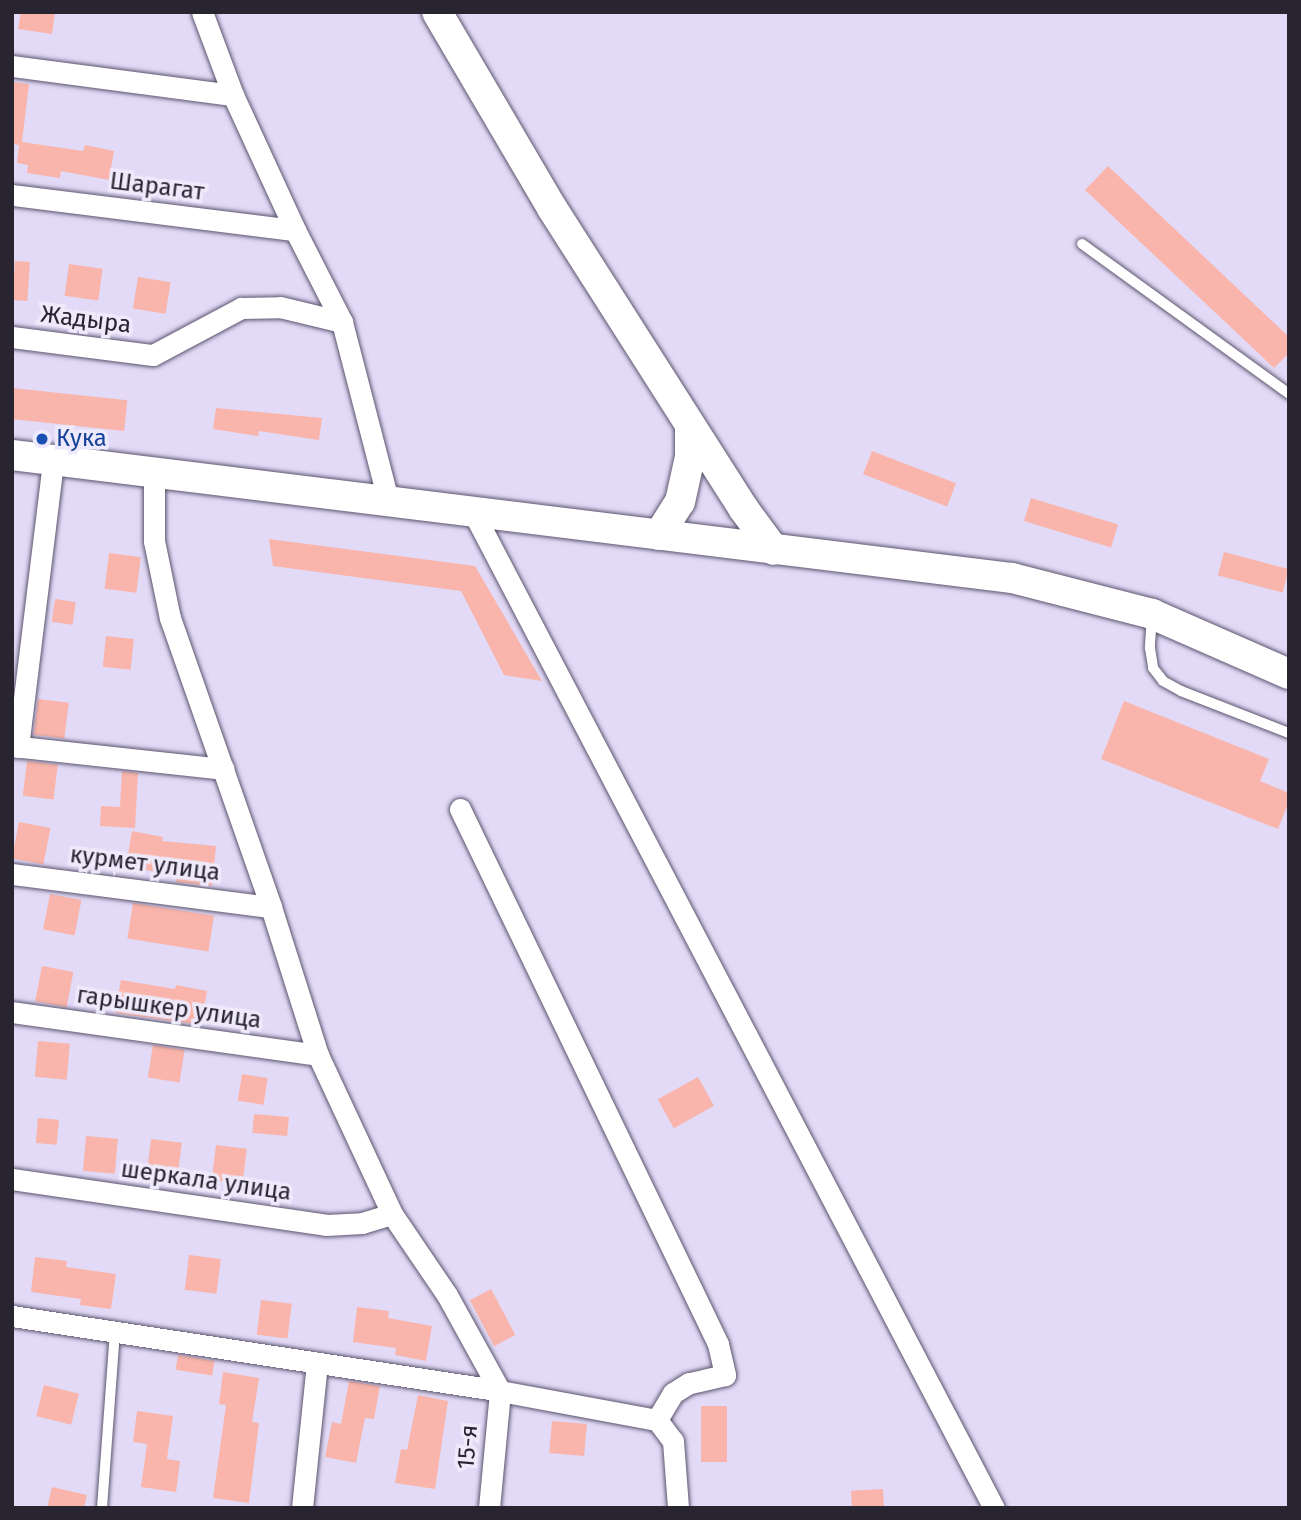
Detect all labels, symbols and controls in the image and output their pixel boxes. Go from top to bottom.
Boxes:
street label: Шарагат [108,167,206,207]
street label: Жадыра [39,300,133,340]
place label: Кука [56,425,107,453]
marker: Кука [34,431,50,447]
street label: курмет улица [68,840,222,888]
street label: гарышкер улица [75,981,263,1035]
street label: шеркала улица [119,1155,293,1207]
street label: 15-я [452,1423,484,1471]

